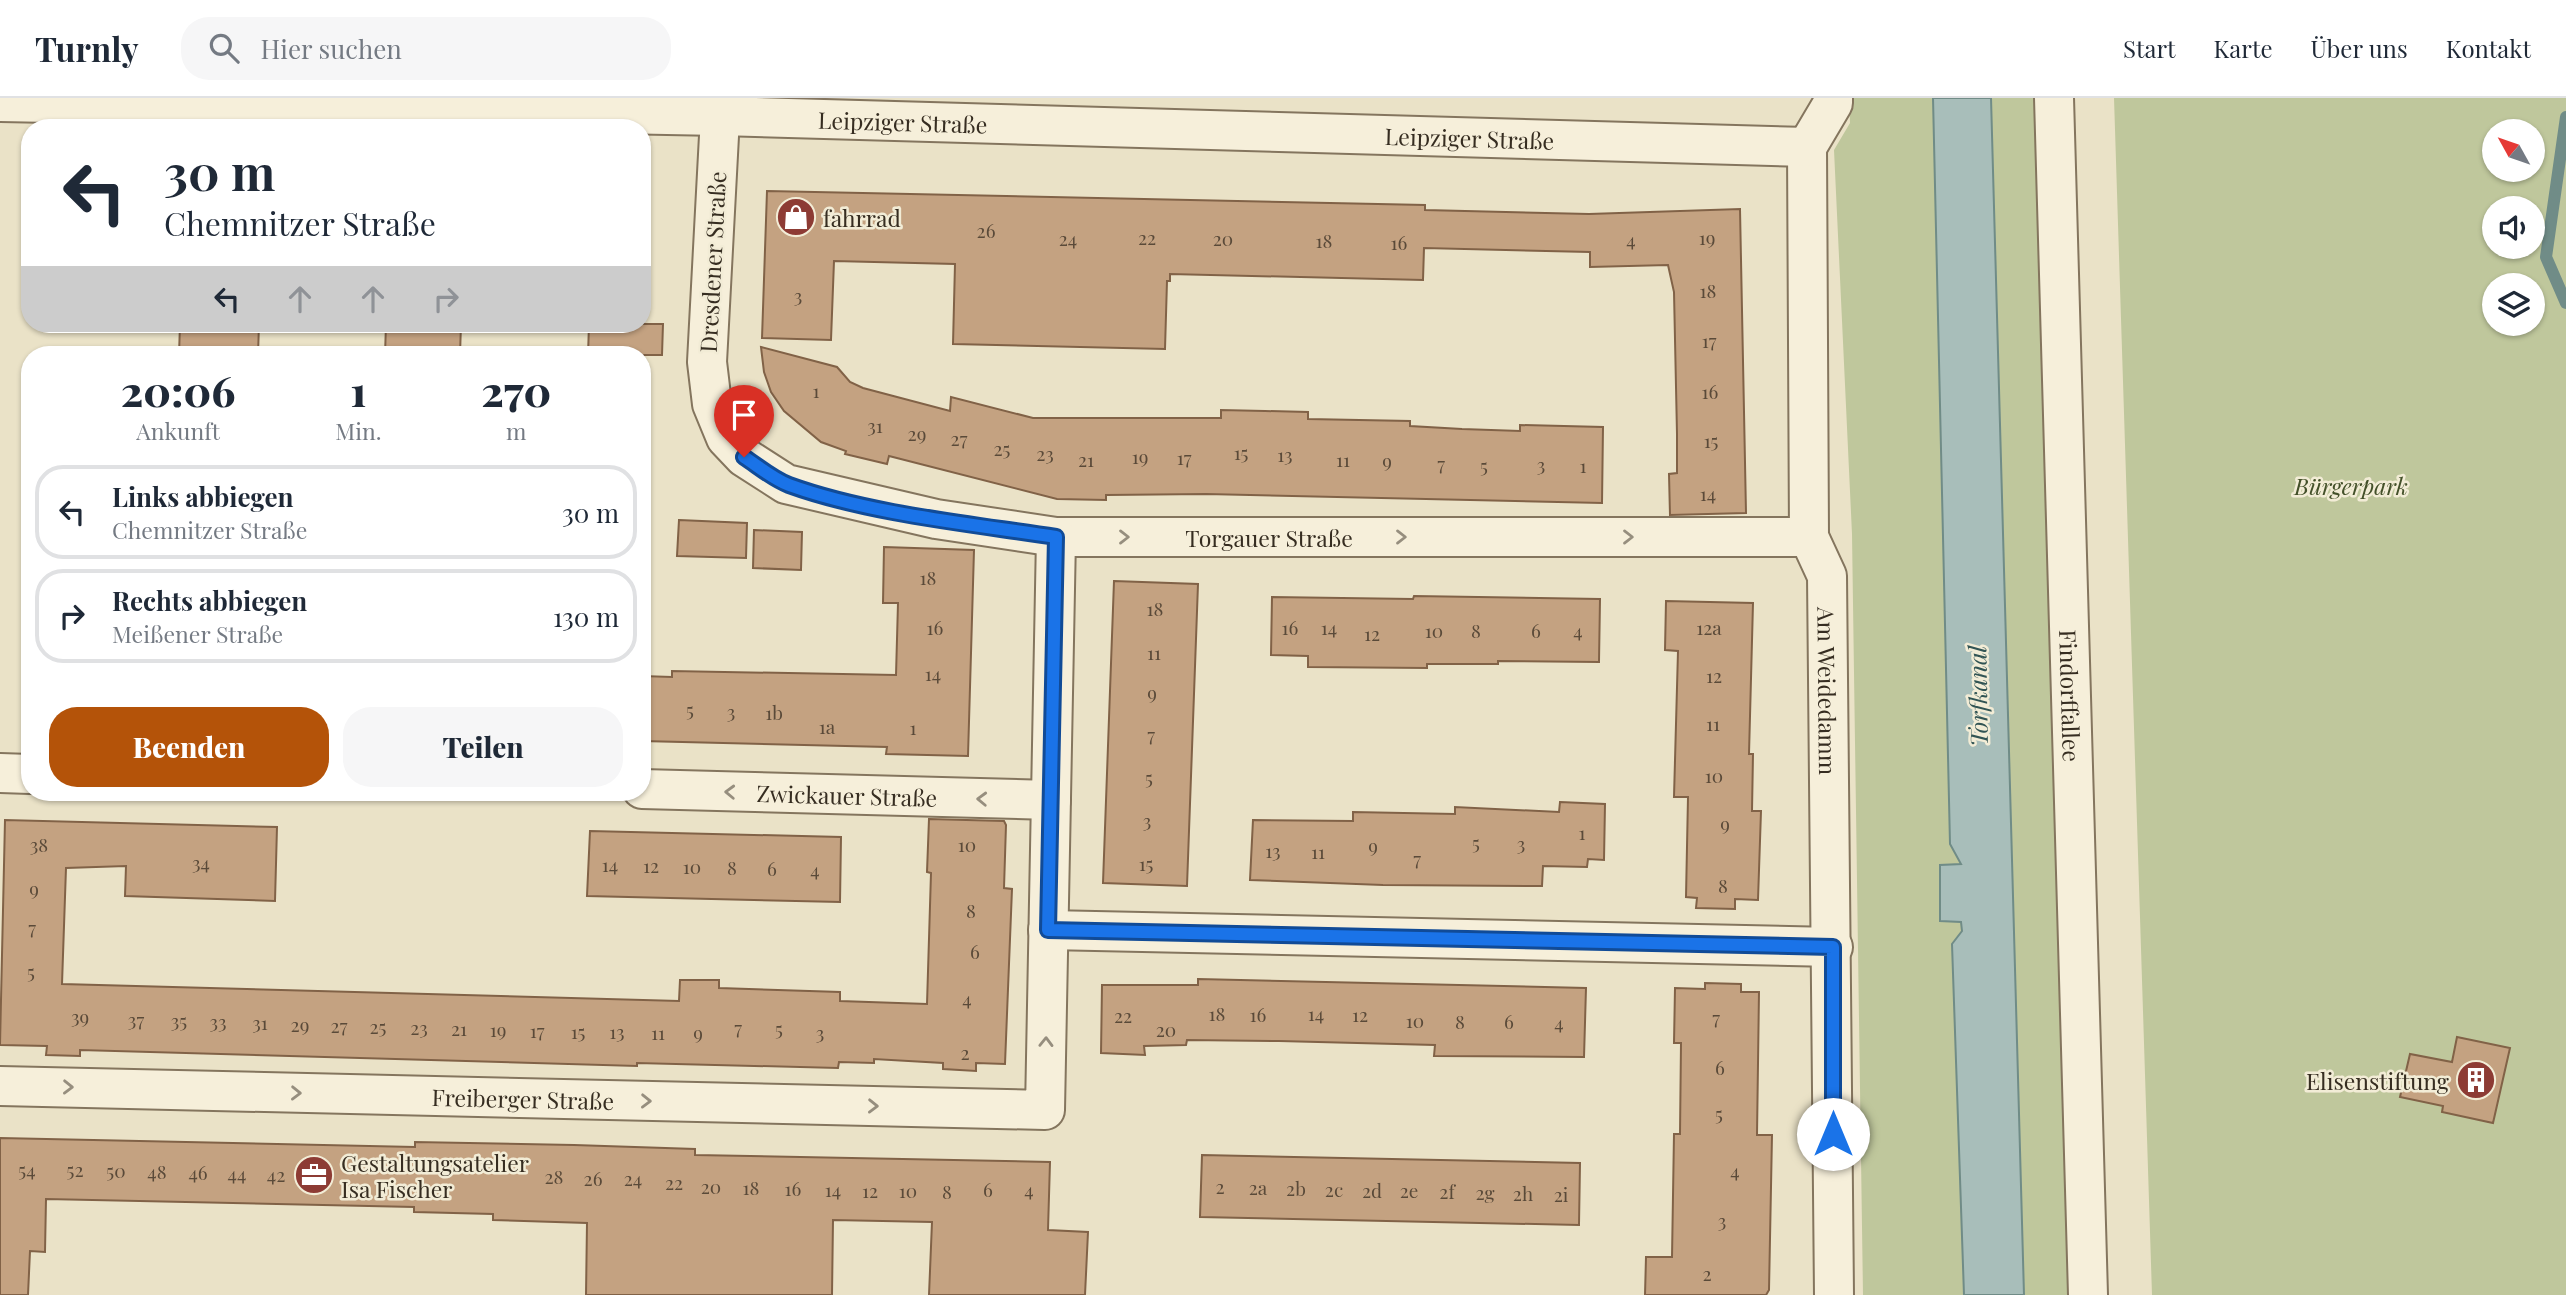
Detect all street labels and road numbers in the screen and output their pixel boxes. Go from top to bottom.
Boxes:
street label: Leipziger Straße [818,103,988,139]
street label: Leipziger Straße [1384,119,1555,155]
street label: Dresdener Straße [692,171,732,353]
street label: Torgauer Straße [1185,522,1353,553]
street label: Am Weidedamm [1812,606,1844,776]
street label: Findorffallee [2054,629,2088,762]
street label: Zwickauer Straße [756,777,938,812]
street label: Freiberger Straße [431,1080,614,1116]

